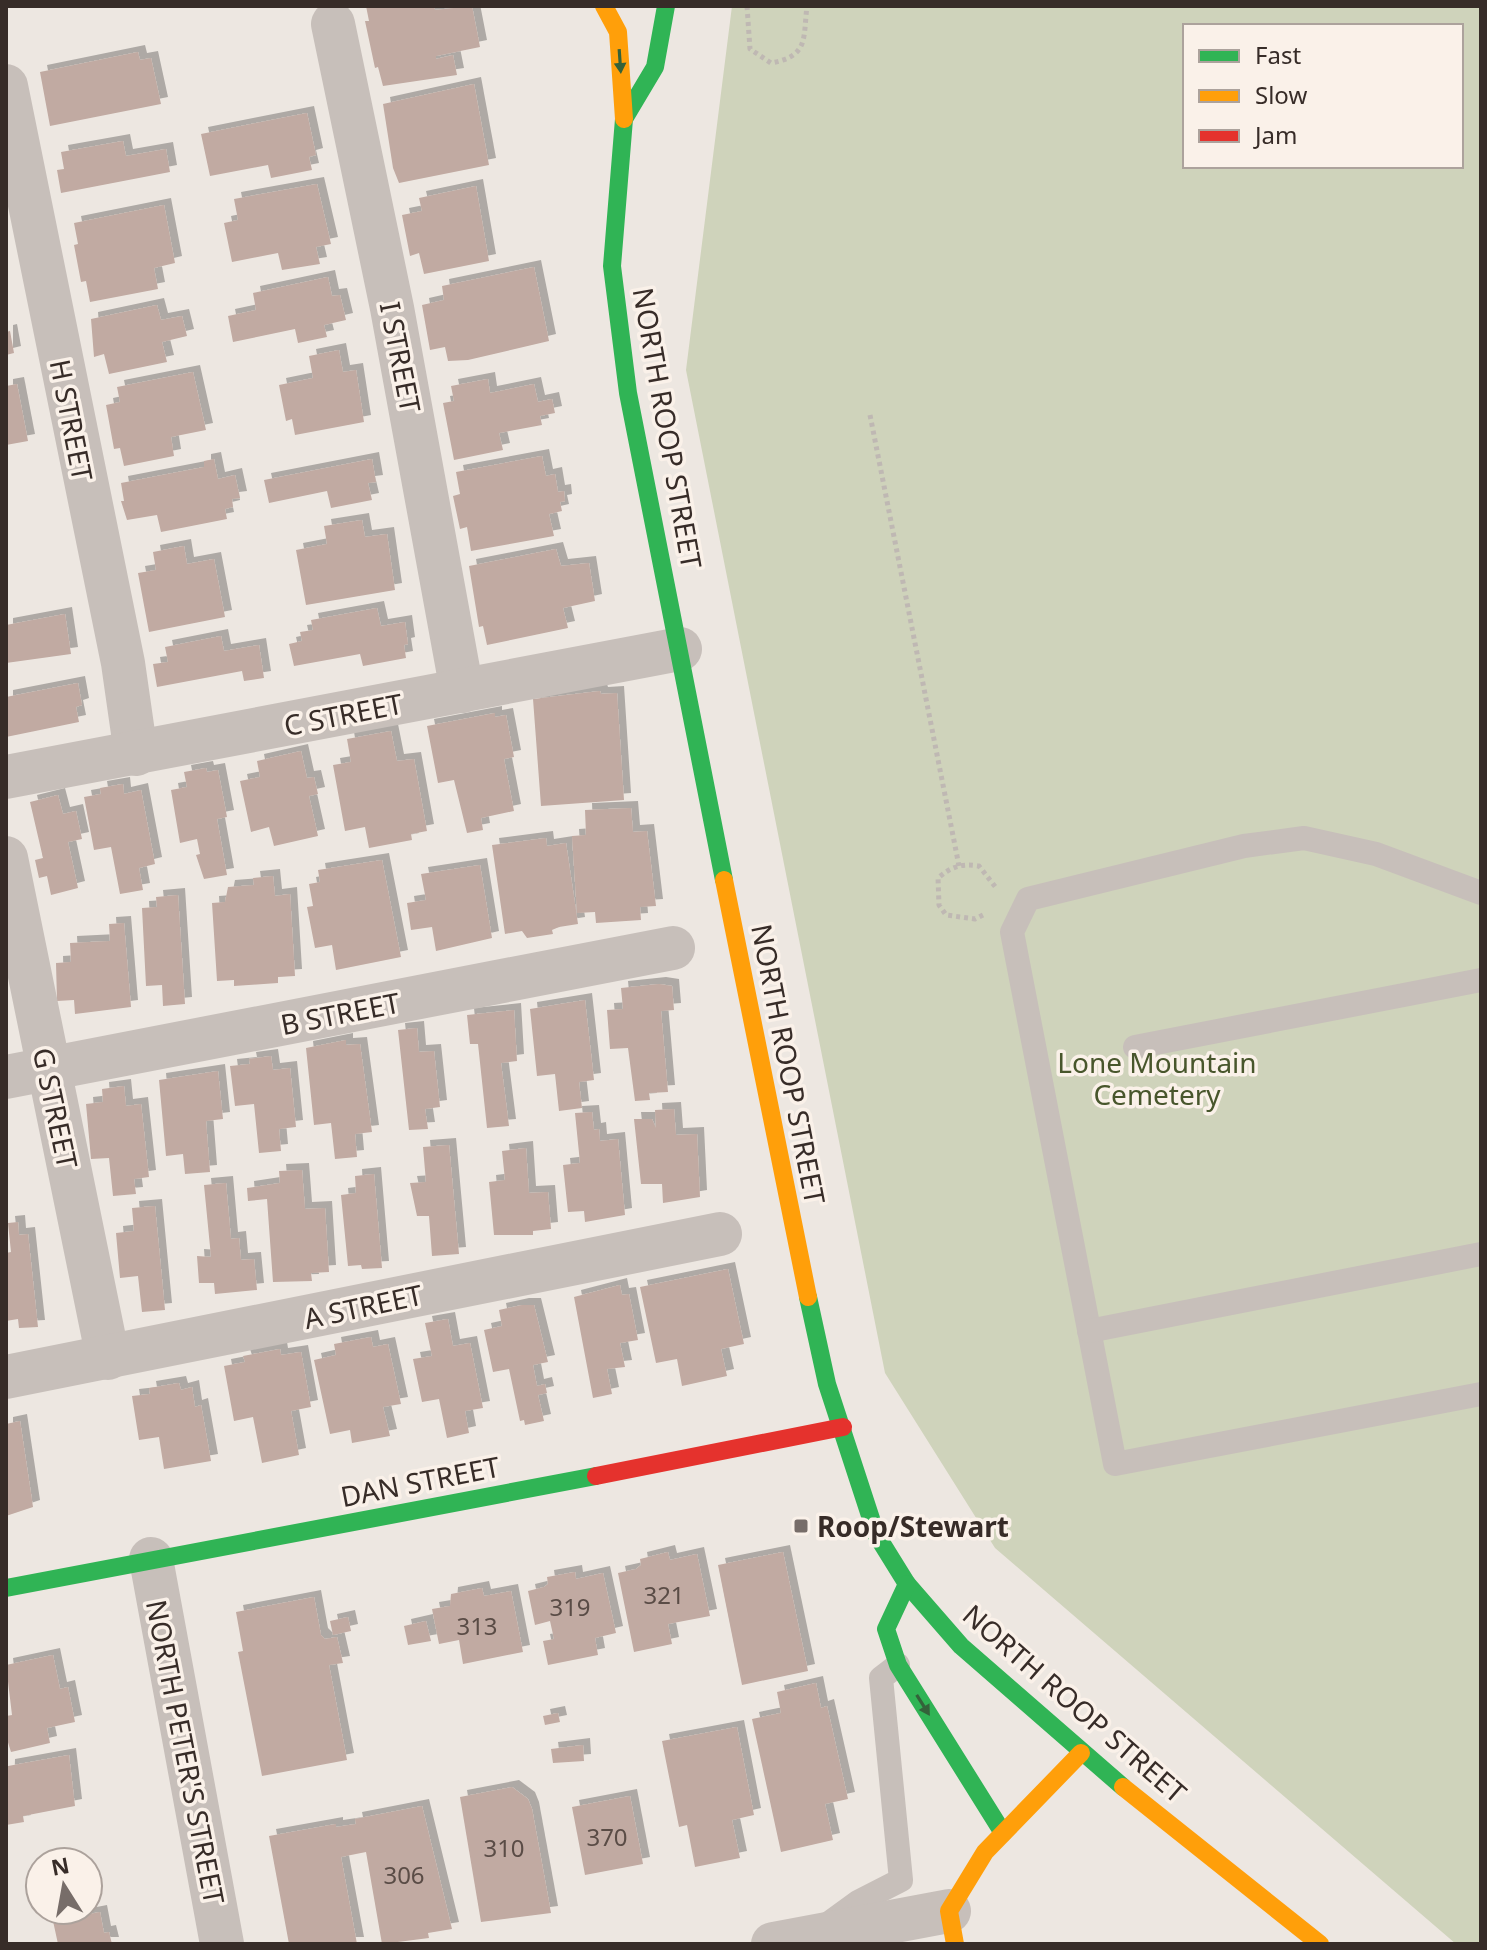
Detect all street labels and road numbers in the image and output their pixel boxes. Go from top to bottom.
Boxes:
street label: NORTH ROOP STREET [625,285,711,572]
street label: I STREET [372,298,430,416]
street label: H STREET [42,356,102,484]
street label: C STREET [280,684,406,744]
street label: NORTH ROOP STREET [743,921,835,1208]
street label: B STREET [277,983,403,1043]
street label: G STREET [25,1044,87,1172]
street label: A STREET [300,1275,426,1337]
street label: DAN STREET [337,1447,503,1515]
street label: NORTH ROOP STREET [955,1595,1195,1811]
street label: NORTH PETER'S STREET [138,1597,234,1908]

